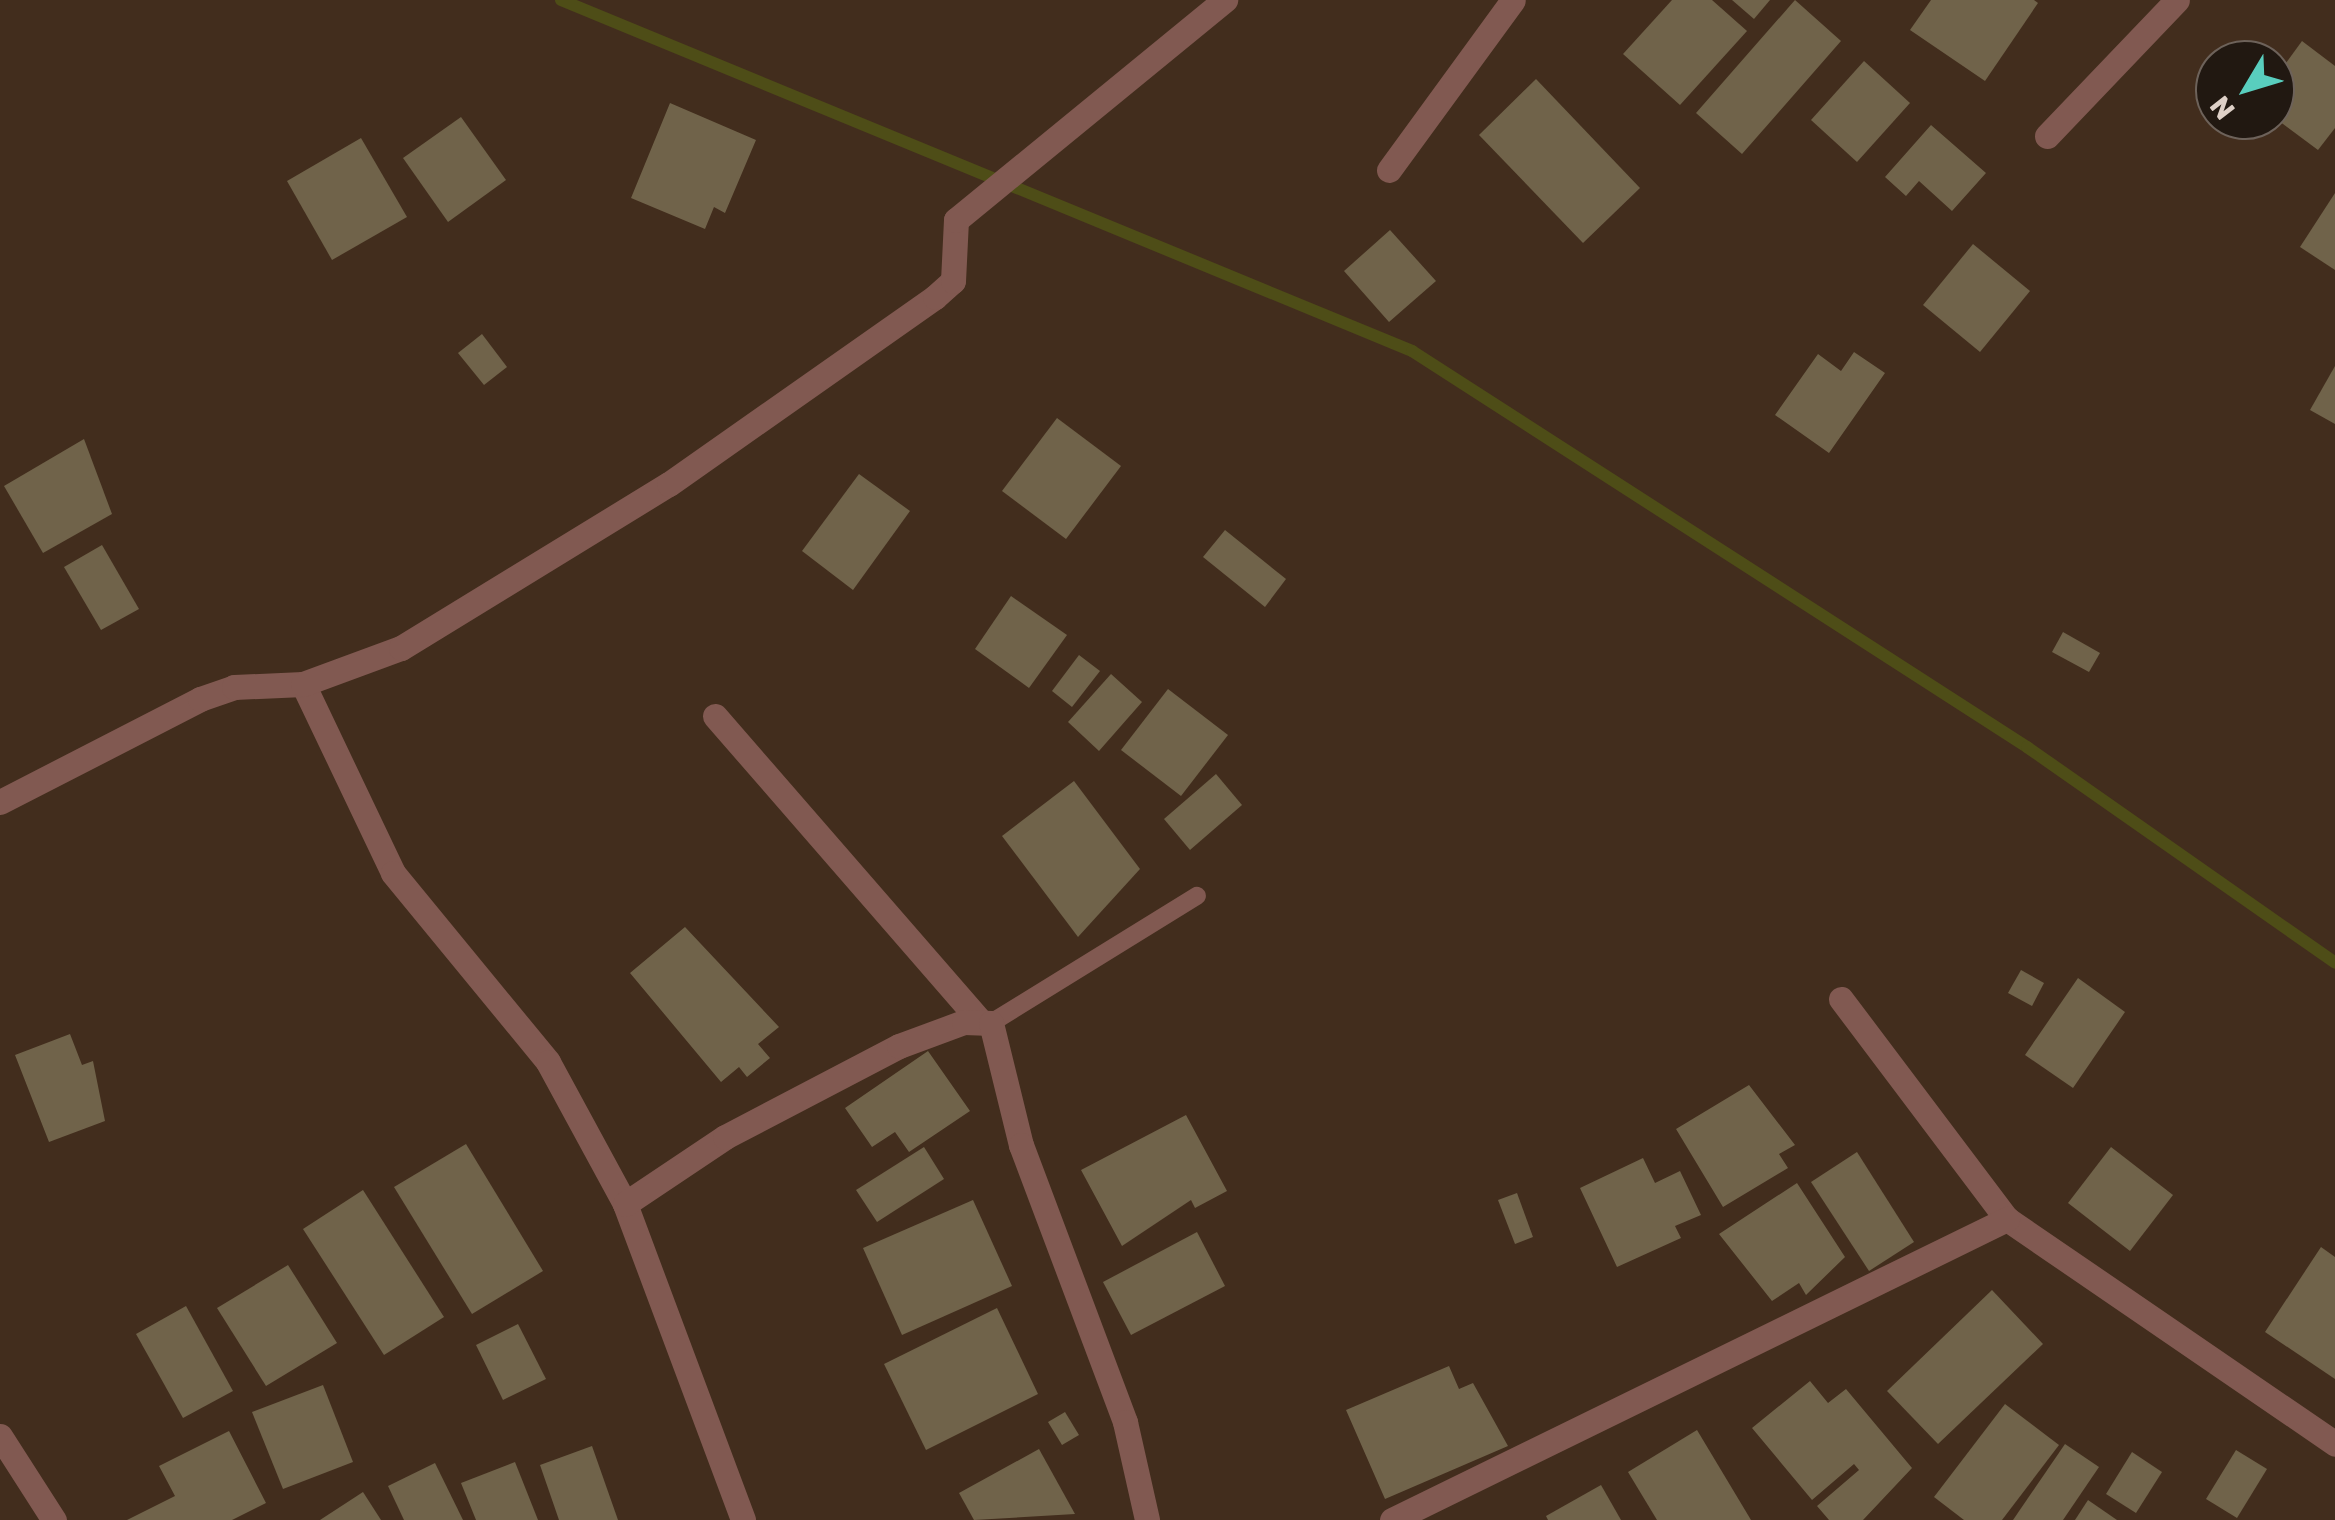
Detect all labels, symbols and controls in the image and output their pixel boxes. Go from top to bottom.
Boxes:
north arrow [2195,40,2295,140]
text: N [2203,89,2242,126]

